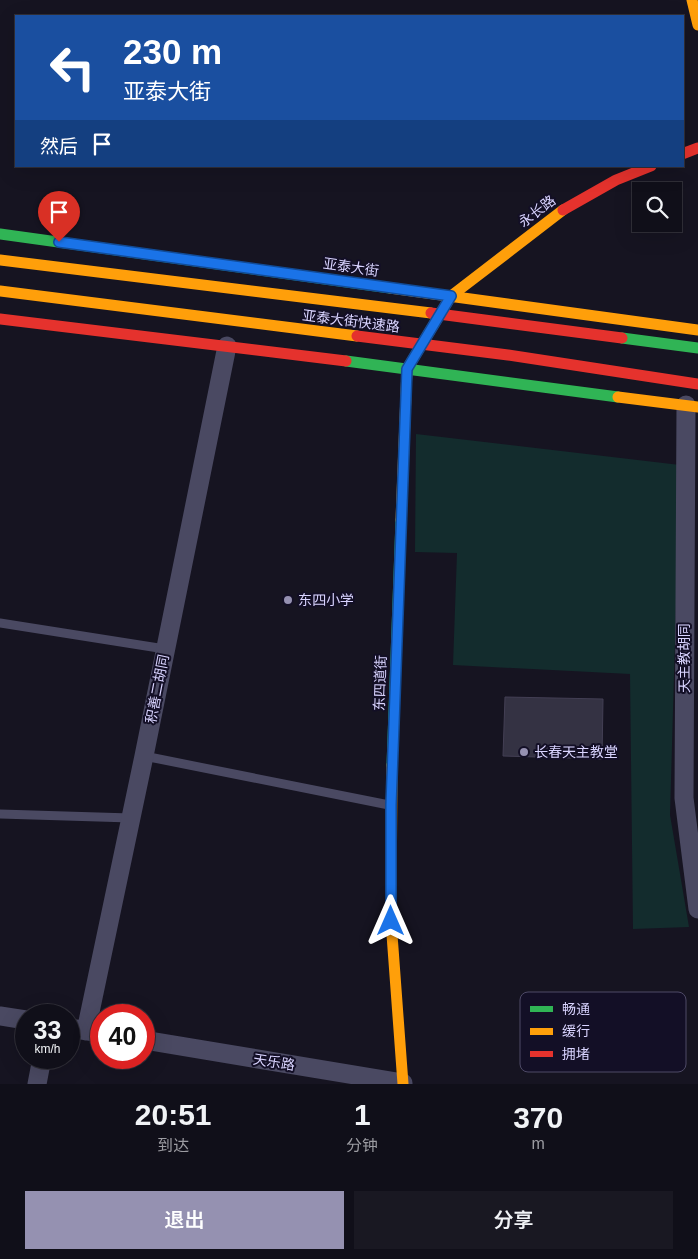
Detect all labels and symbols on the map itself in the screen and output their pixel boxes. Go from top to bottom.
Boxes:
pin [38,191,80,242]
street label: 永长路 [515,192,559,230]
street label: 亚泰大街 [322,255,380,279]
street label: 亚泰大街快速路 [301,307,401,335]
place label: 东四小学 [298,592,354,608]
marker: 东四小学 [282,594,294,606]
street label: 天主教胡同 [676,623,692,693]
street label: 积善二胡同 [142,653,172,725]
street label: 东四道街 [371,655,389,711]
place label: 长春天主教堂 [534,744,618,760]
marker: 长春天主教堂 [518,746,530,758]
position arrow [364,894,416,946]
legend [520,992,686,1072]
text: 畅通 [562,1001,590,1017]
speed limit sign: 40 [90,1004,155,1069]
text: 缓行 [562,1023,590,1039]
text: 拥堵 [562,1046,590,1062]
street label: 天乐路 [252,1051,296,1073]

